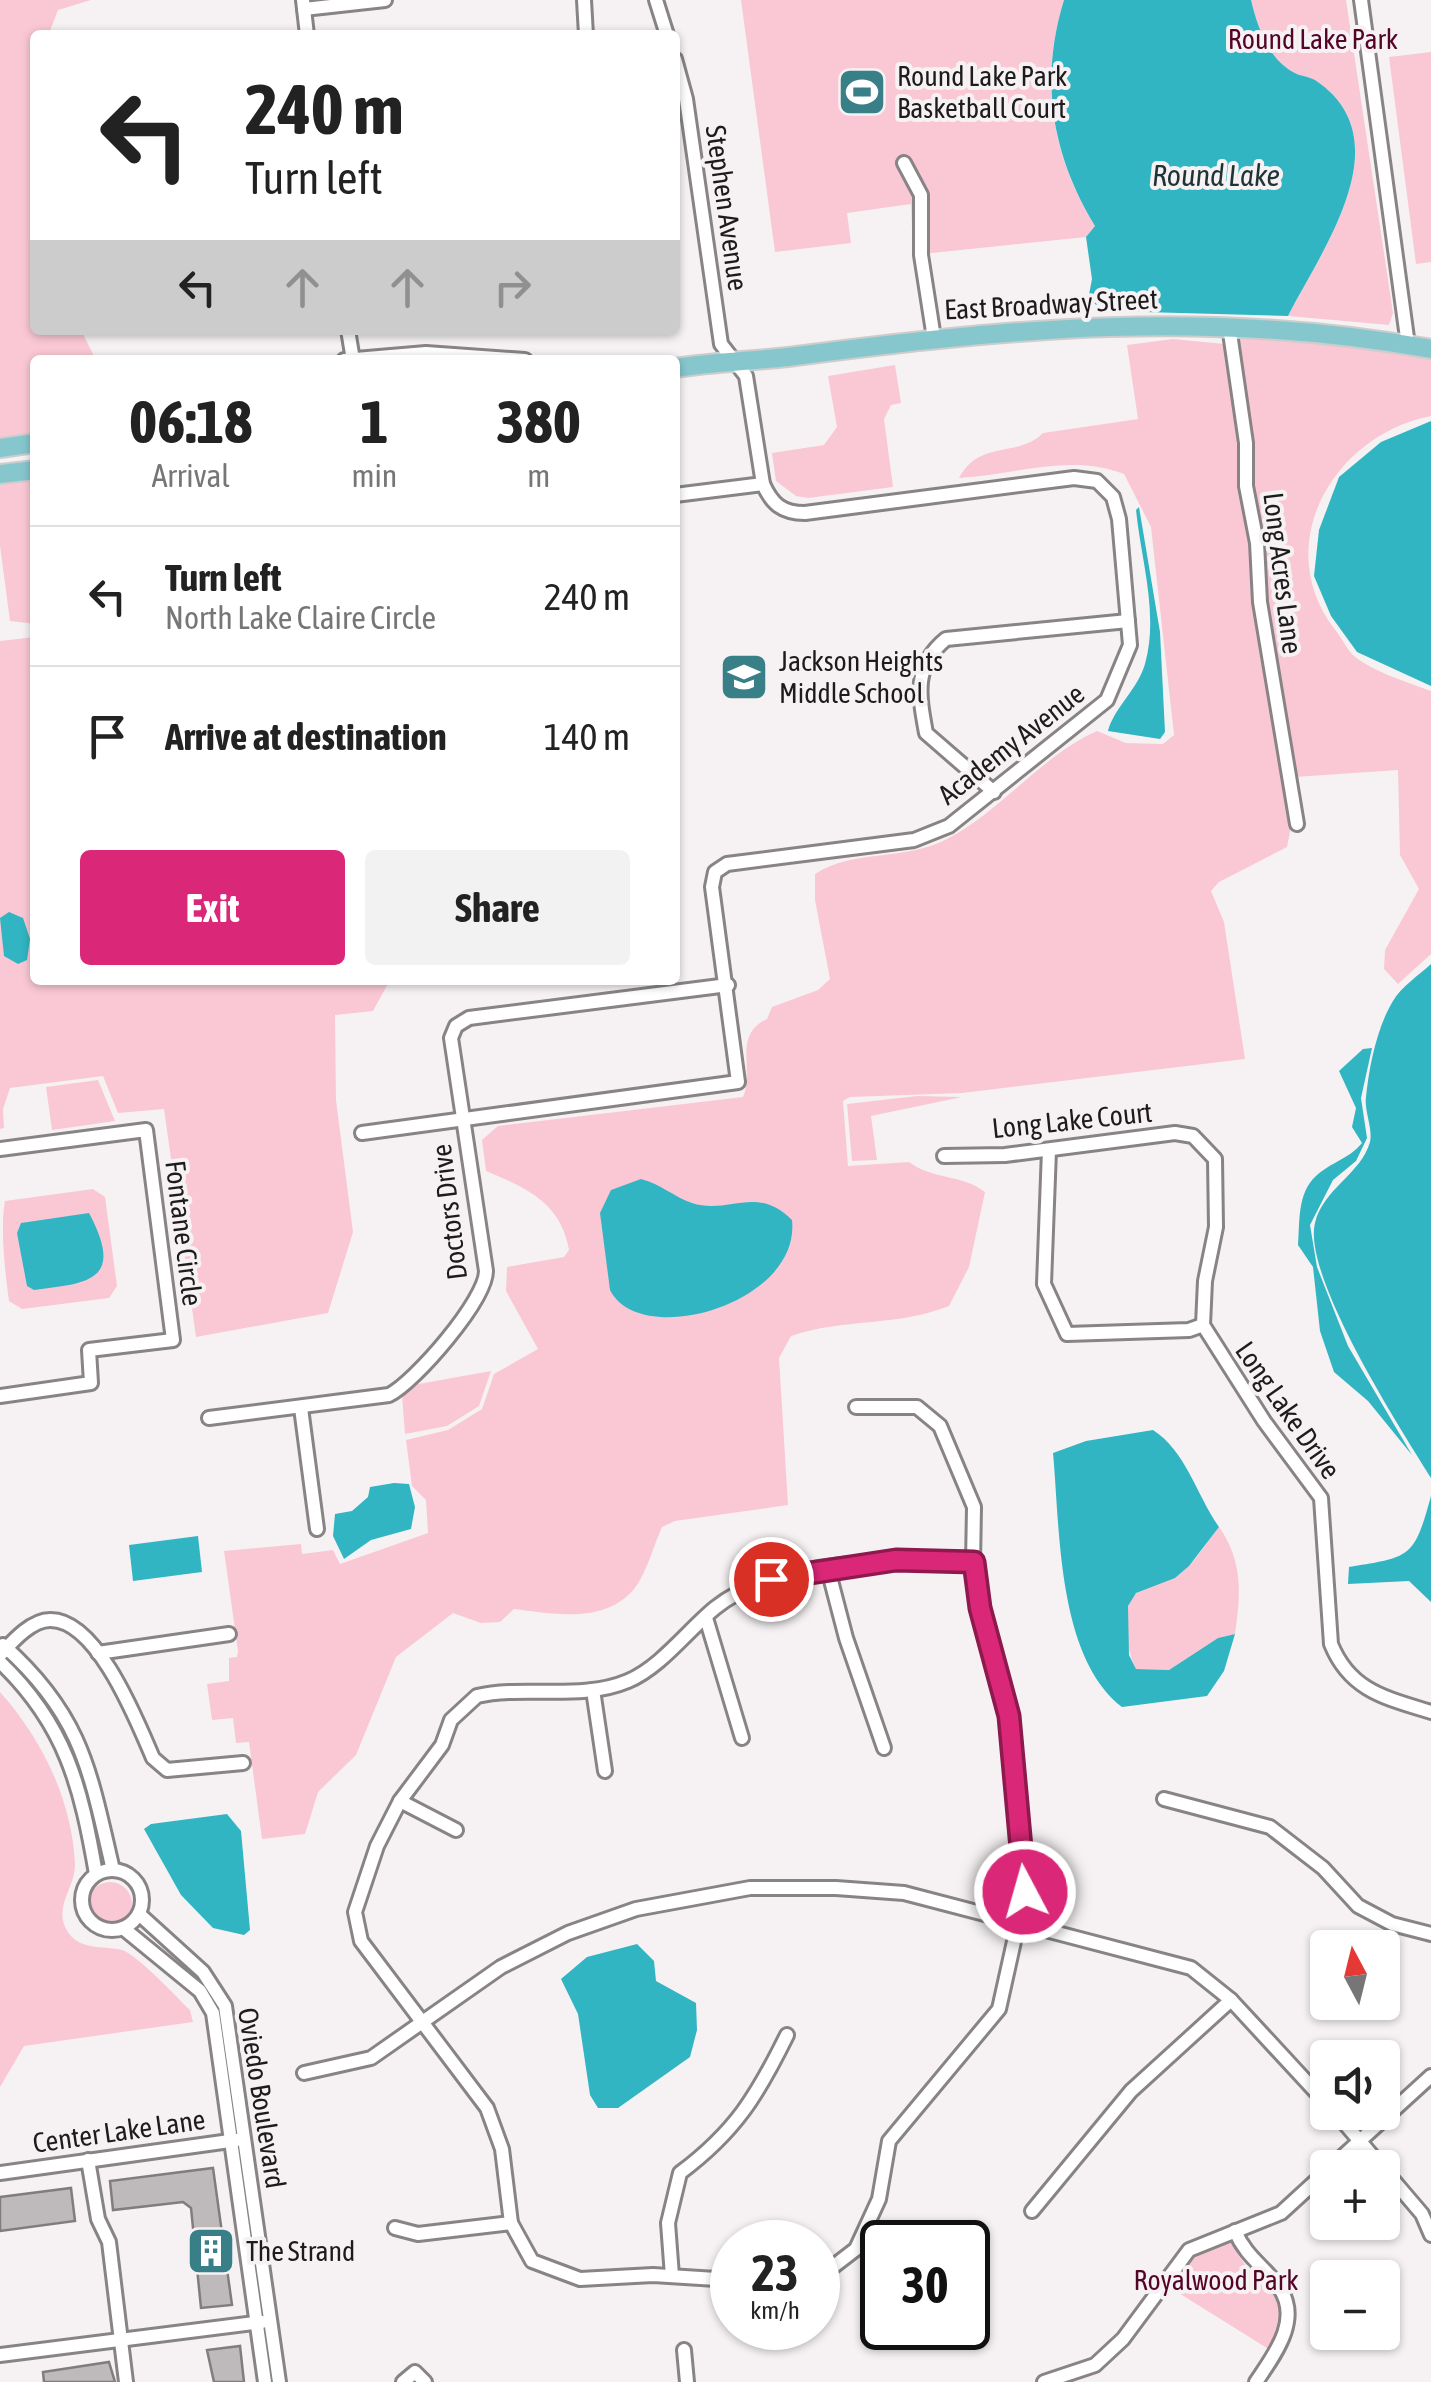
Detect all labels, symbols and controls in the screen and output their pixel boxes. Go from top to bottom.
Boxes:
park label: Round Lake Park [1228,23,1398,55]
place label: Round Lake Park Basketball Court [897,60,1067,124]
sports icon: Round Lake Park Basketball Court [836,66,888,118]
text: 240 m [245,69,404,149]
icon: left [80,70,210,200]
street label: Stephen Avenue [700,123,754,293]
text: Turn left [245,152,383,204]
water label: Round Lake [1152,158,1280,192]
icon: left [170,260,225,315]
icon: ahead [275,260,330,315]
icon: ahead [380,260,435,315]
icon: right [485,260,540,315]
street label: East Broadway Street [943,282,1159,326]
text: 06:18 [129,387,252,456]
text: 1 [360,387,389,456]
text: 380 [496,387,581,456]
text: Arrival [152,457,230,494]
text: min [351,457,397,494]
text: m [527,457,550,494]
street label: Long Acres Lane [1257,490,1309,656]
text: Turn left [165,556,281,599]
icon: left [80,569,135,624]
text: 240 m [544,575,630,618]
text: North Lake Claire Circle [165,599,436,636]
place label: Jackson Heights Middle School [779,645,943,709]
school or university icon: Jackson Heights Middle School [718,651,770,703]
street label: Academy Avenue [932,677,1090,811]
icon: arrive [80,709,135,764]
text: Arrive at destination [165,715,447,758]
text: 140 m [544,715,630,758]
button: Exit [80,850,345,965]
button: Share [365,850,630,965]
street label: Long Lake Court [990,1096,1154,1144]
street label: Doctors Drive [425,1142,473,1282]
street label: Fontane Circle [159,1158,209,1308]
street label: Long Lake Drive [1229,1335,1347,1485]
pin [729,1537,814,1622]
icon: arrive [744,1552,799,1607]
position arrow [973,1840,1077,1944]
north arrow [1310,1930,1400,2020]
map controls [1310,1930,1400,2350]
street label: Oviedo Boulevard [232,2005,292,2191]
button: sound [1310,2040,1400,2130]
street label: Center Lake Lane [31,2103,207,2159]
button: + [1310,2150,1400,2240]
speed limit sign: 30 [860,2220,990,2350]
building icon: The Strand [185,2225,237,2277]
place label: The Strand [246,2235,355,2267]
text: 23 [751,2244,798,2302]
button: − [1310,2260,1400,2350]
park label: Royalwood Park [1134,2264,1298,2296]
text: km/h [750,2296,800,2324]

